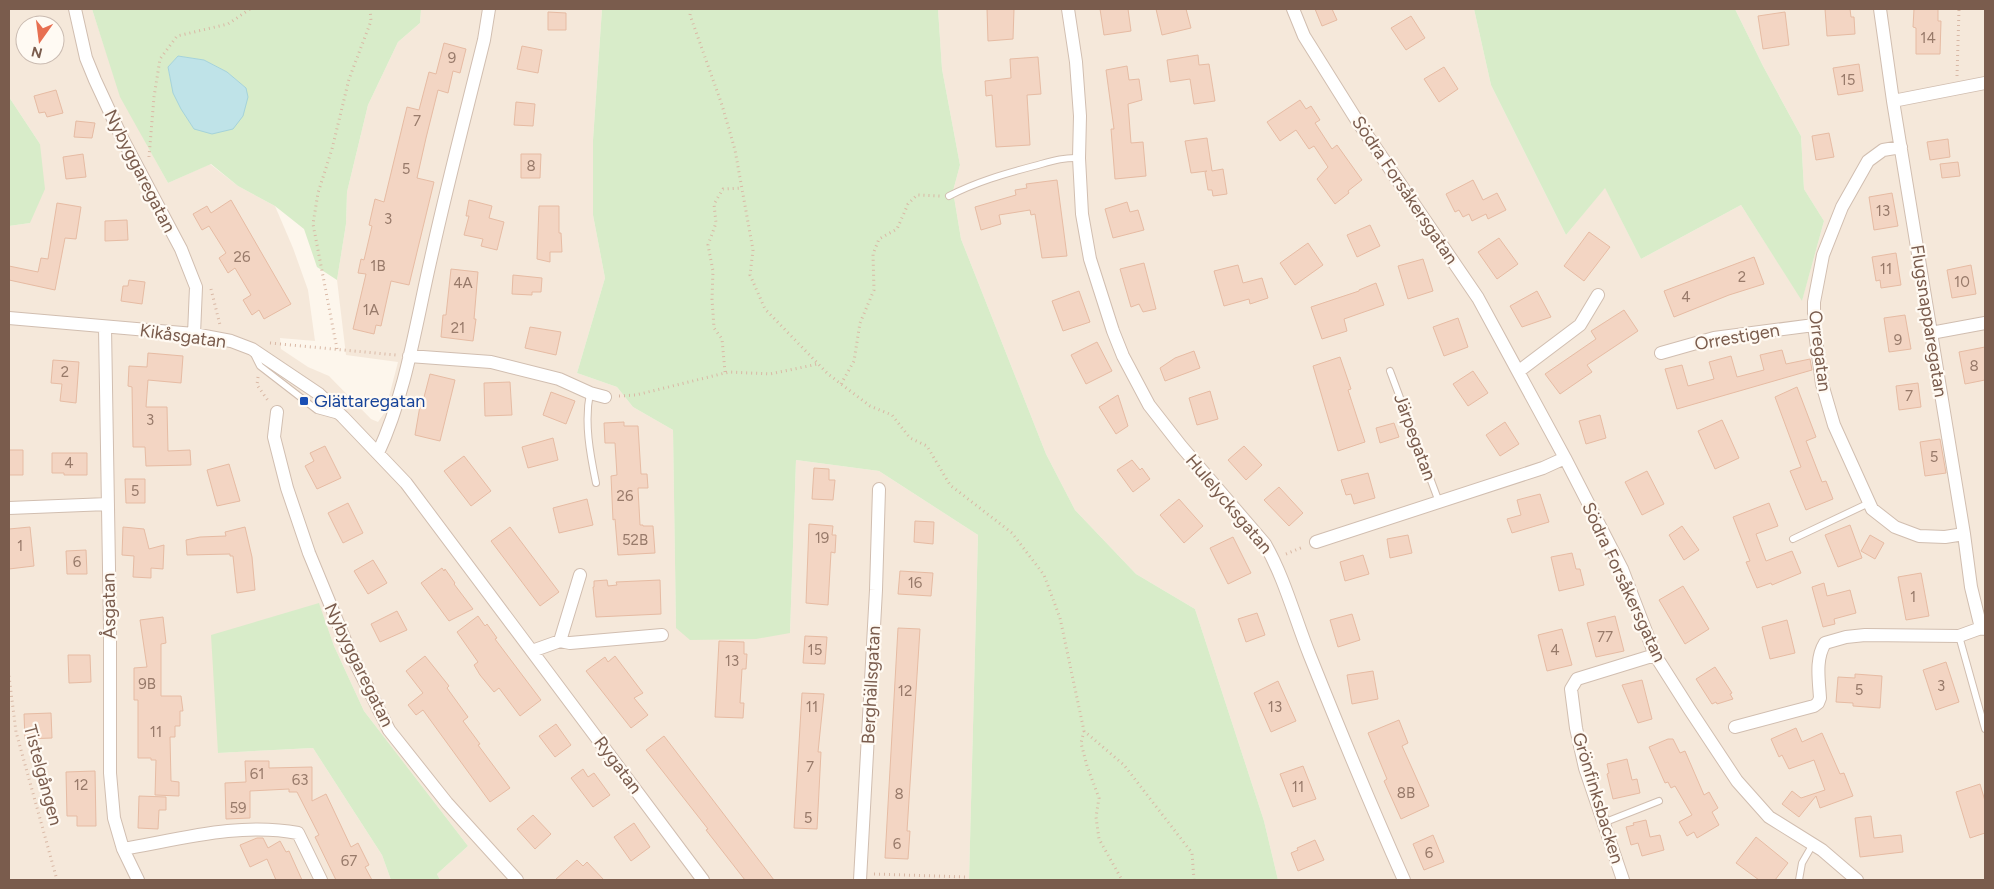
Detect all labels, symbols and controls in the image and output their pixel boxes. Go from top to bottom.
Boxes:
north arrow [15,15,65,65]
house number: 14 [1920,29,1936,47]
text: N [30,43,44,62]
house number: 9 [448,49,456,67]
house number: 15 [1841,71,1855,89]
street label: Nybyggaregatan [100,106,180,236]
house number: 7 [413,112,421,130]
street label: Södra Forsåkersgatan [1347,112,1463,268]
house number: 8 [526,157,536,175]
house number: 5 [402,160,410,178]
house number: 13 [1876,202,1890,220]
house number: 3 [384,210,392,228]
street label: Flugsnapparegatan [1906,243,1952,399]
house number: 26 [234,248,251,266]
house number: 1B [370,257,386,275]
house number: 11 [1880,260,1892,278]
house number: 2 [1738,268,1746,286]
house number: 10 [1954,273,1970,291]
house number: 4A [453,274,473,292]
house number: 4 [1681,288,1691,306]
house number: 1A [363,301,379,319]
street label: Orregatan [1804,309,1836,393]
street label: Kikåsgatan [138,319,228,353]
house number: 21 [451,319,465,337]
street label: Orrestigen [1693,319,1781,355]
house number: 9 [1894,331,1902,349]
house number: 8 [1969,357,1979,375]
house number: 2 [61,363,69,381]
house number: 7 [1905,387,1913,405]
place label: Glättaregatan [314,390,425,412]
street label: Järpegatan [1389,391,1441,483]
marker: Glättaregatan [298,395,310,407]
house number: 3 [146,411,154,429]
house number: 5 [1930,448,1938,466]
street label: Hulelycksgatan [1181,450,1277,558]
house number: 4 [64,454,74,472]
house number: 5 [131,482,139,500]
house number: 26 [617,487,634,505]
street label: Södra Forsåkersgatan [1577,498,1671,666]
house number: 19 [815,529,829,547]
house number: 52B [622,531,648,549]
house number: 1 [17,537,23,555]
house number: 6 [73,553,82,571]
street label: Åsgatan [97,573,121,639]
house number: 16 [908,574,923,592]
house number: 1 [1910,588,1916,606]
street label: Nybyggaregatan [320,600,398,730]
street label: Berghällsgatan [857,625,885,745]
house number: 77 [1597,628,1613,646]
house number: 15 [808,641,822,659]
house number: 4 [1550,641,1560,659]
house number: 13 [725,652,739,670]
house number: 9B [138,675,156,693]
house number: 3 [1937,677,1945,695]
house number: 5 [1855,681,1863,699]
house number: 12 [898,682,912,700]
house number: 11 [806,698,818,716]
house number: 13 [1268,698,1282,716]
street label: Tistelgången [19,722,67,828]
house number: 11 [150,723,162,741]
street label: Grönfinksbacken [1568,730,1628,866]
street label: Rygatan [589,732,647,798]
house number: 7 [806,758,814,776]
house number: 61 [250,765,264,783]
house number: 63 [292,771,308,789]
house number: 12 [74,776,88,794]
house number: 11 [1292,778,1304,796]
house number: 8B [1397,784,1415,802]
house number: 8 [894,785,904,803]
house number: 59 [229,799,247,817]
house number: 5 [804,809,812,827]
house number: 6 [893,835,902,853]
house number: 6 [1425,844,1434,862]
house number: 67 [341,852,357,870]

